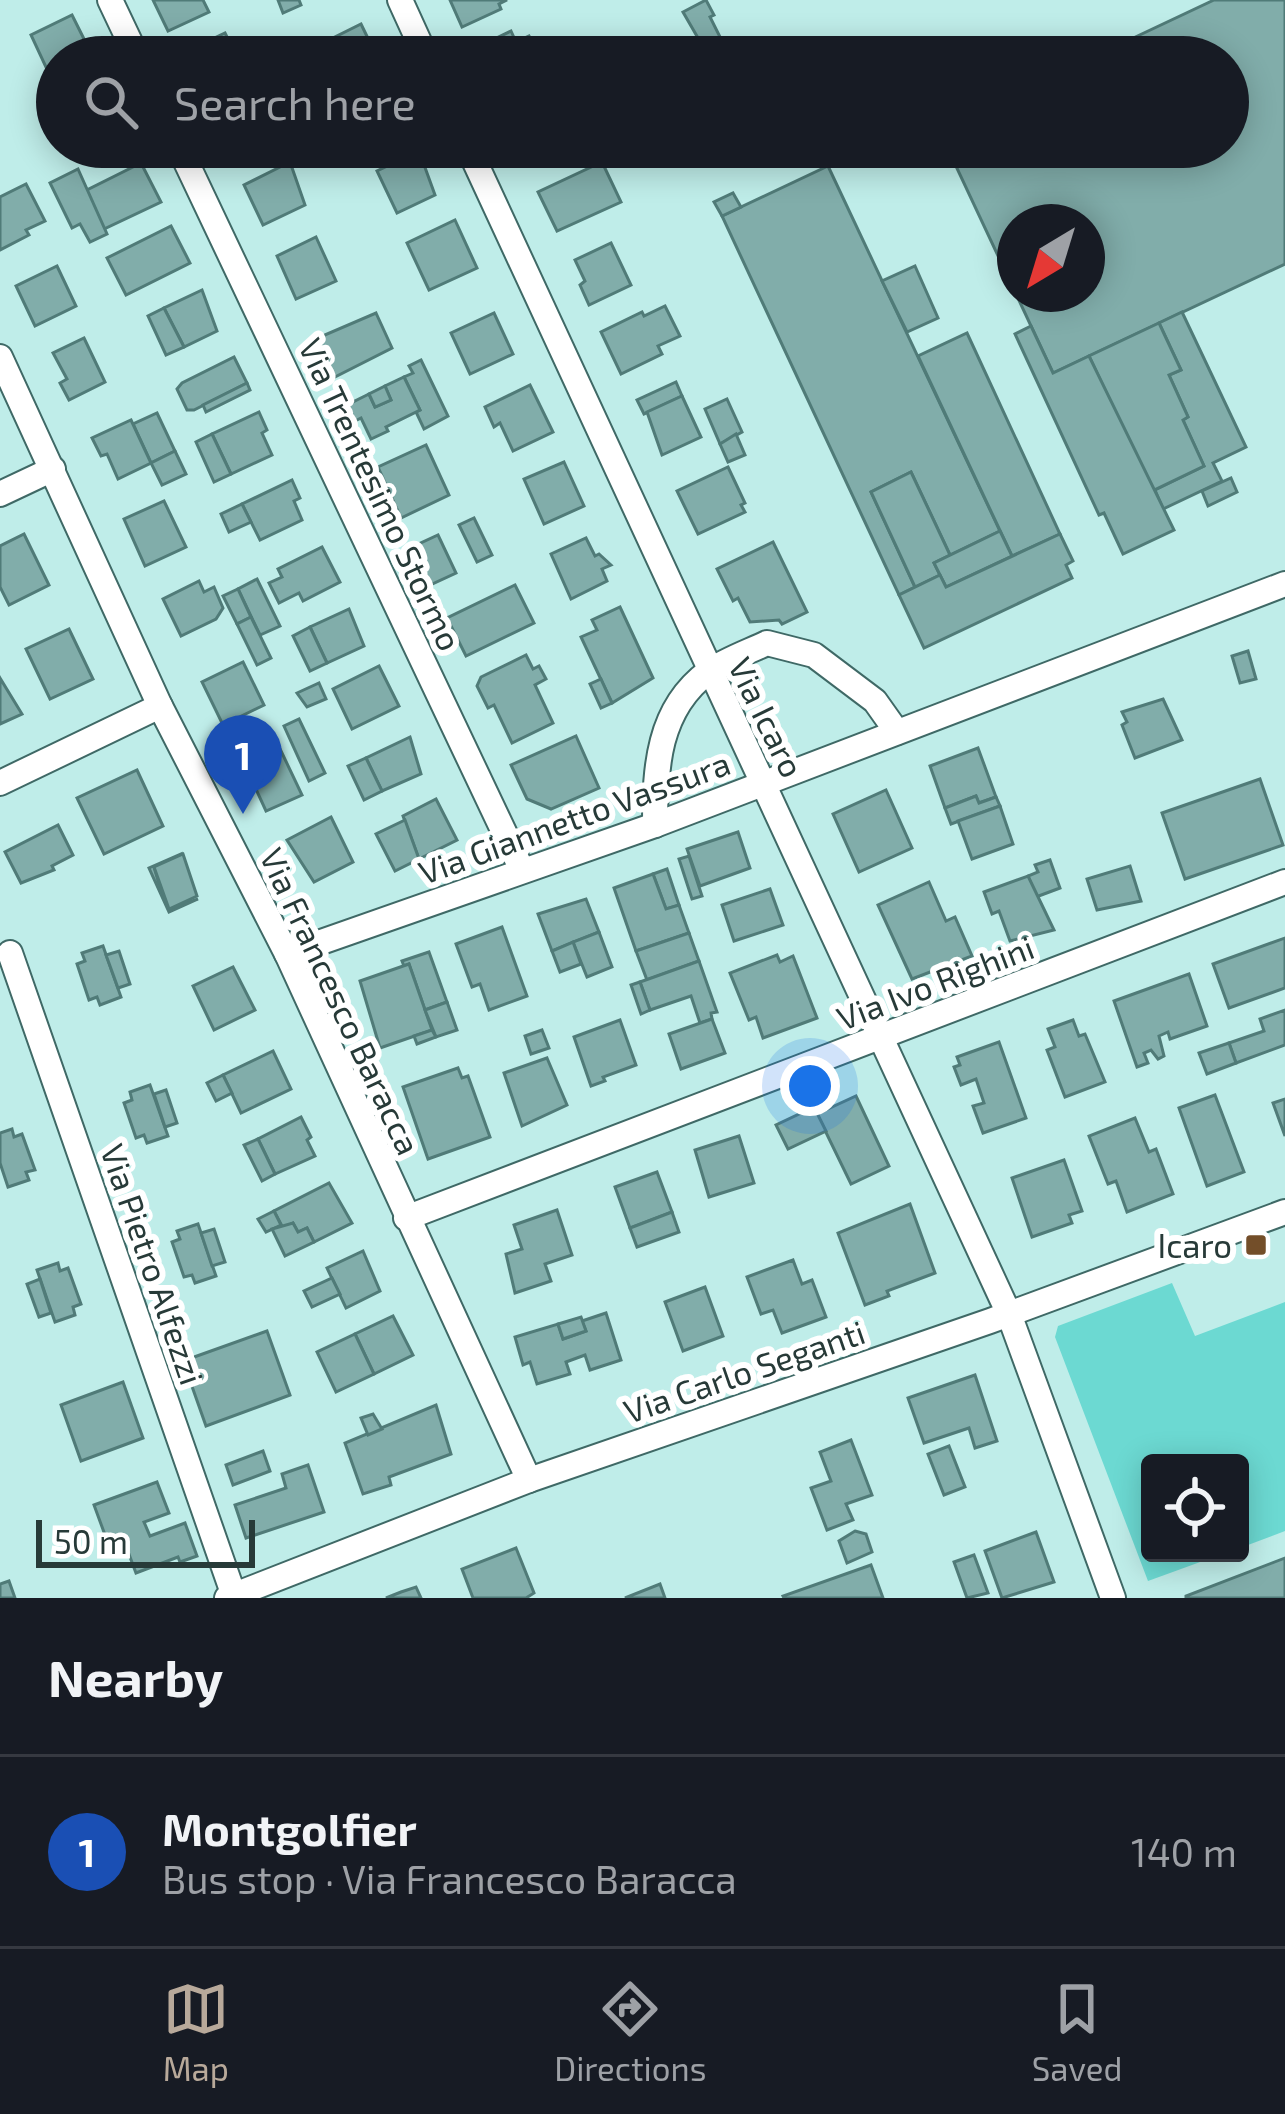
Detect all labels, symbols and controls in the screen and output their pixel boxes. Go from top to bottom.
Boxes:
search box [36,36,1249,168]
icon: search [78,69,144,135]
text: Search here [174,75,416,129]
north arrow [997,204,1105,312]
street label: Via Trentesimo Stormo [291,332,471,656]
street label: Via Icaro [721,651,813,783]
pin: 1 [204,715,282,814]
street label: Via Giannetto Vassura [413,742,735,892]
street label: Via Francesco Baracca [252,841,430,1161]
street label: Via Ivo Righini [831,926,1039,1038]
your location [780,1056,840,1116]
street label: Via Pietro Alfezzi [93,1138,213,1390]
place label: Icaro [1158,1225,1232,1265]
marker: Icaro [1243,1232,1269,1258]
street label: Via Carlo Seganti [618,1311,870,1431]
map controls [1141,1454,1249,1562]
button: locate [1141,1454,1249,1562]
scale bar [36,1514,255,1567]
text: 50 m [54,1521,128,1561]
text: Nearby [48,1646,223,1707]
text: Montgolfier [162,1801,417,1855]
text: 1 [79,1828,95,1875]
text: 140 m [1131,1828,1237,1875]
text: Bus stop · Via Francesco Baracca [162,1855,737,1902]
tab: Map [163,1976,229,2088]
tab: Directions [554,1976,706,2088]
tab: Saved [1032,1976,1122,2088]

